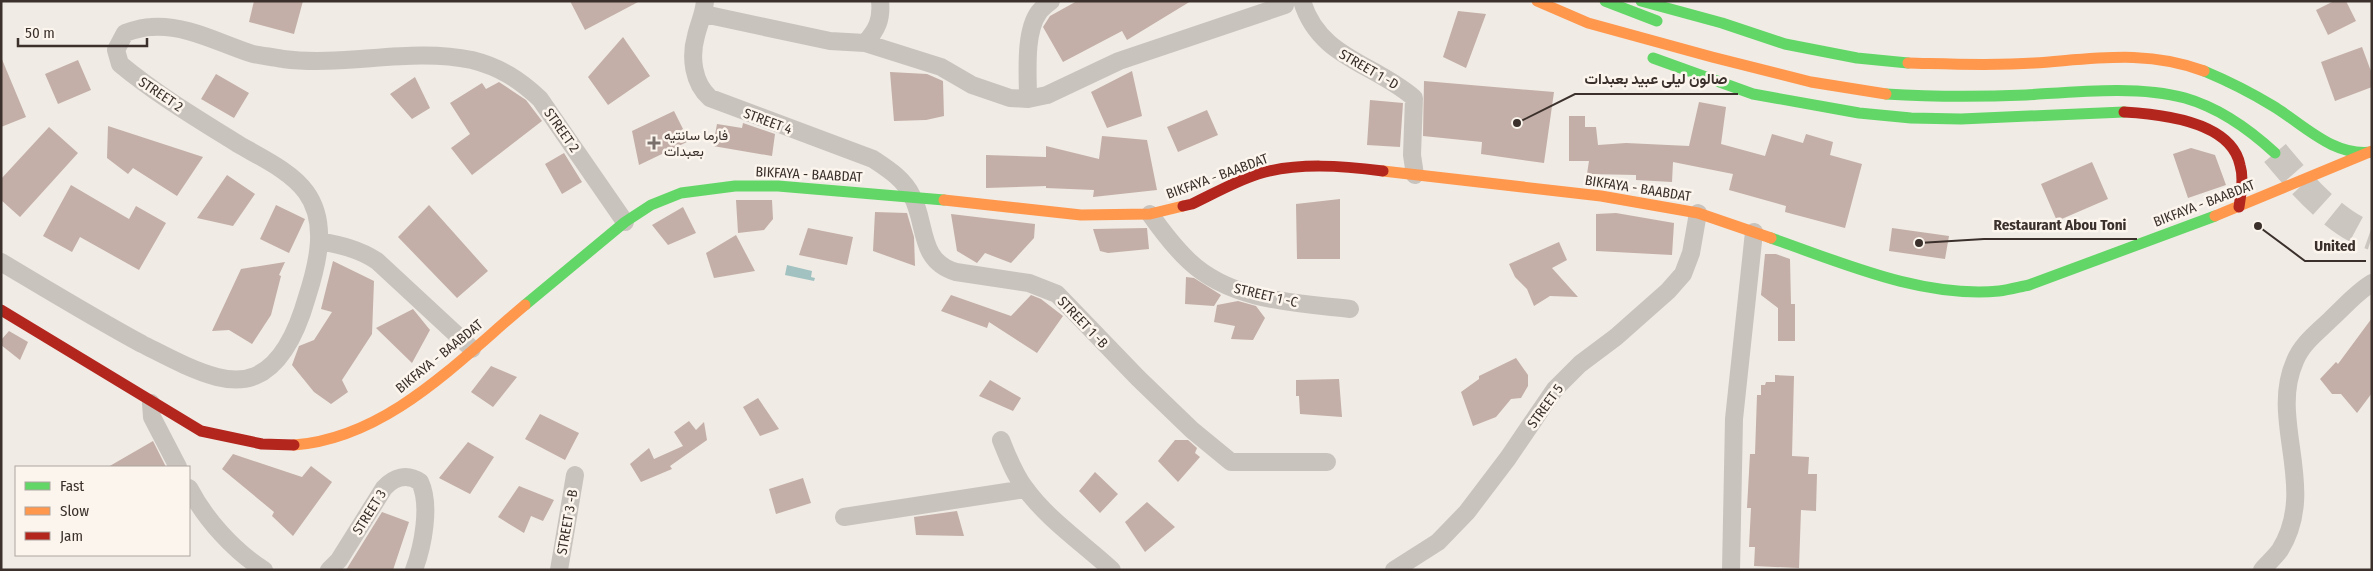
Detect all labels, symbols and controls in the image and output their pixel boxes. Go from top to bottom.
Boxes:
scale bar [18,15,146,47]
text: 50 m [25,24,55,42]
street label: STREET 1 -D [1336,46,1401,93]
callout: صالون ليلى عبيد بعبدات [1575,64,1738,94]
text: صالون ليلى عبيد بعبدات [1584,70,1728,88]
street label: STREET 2 [135,73,186,115]
street label: STREET 2 [540,105,583,156]
street label: STREET 4 [741,105,795,138]
place label: فارما سانتيه بعبدات [664,127,728,160]
marker: فارما سانتيه بعبدات [648,137,660,149]
street label: BIKFAYA - BAABDAT [1164,150,1271,203]
street label: BIKFAYA - BAABDAT [755,163,864,186]
street label: BIKFAYA - BAABDAT [1584,172,1693,205]
street label: BIKFAYA - BAABDAT [2151,176,2258,231]
callout: Restaurant Abou Toni [1984,209,2137,239]
text: Restaurant Abou Toni [1993,216,2127,234]
callout: United [2305,231,2366,261]
text: United [2314,237,2356,255]
street label: STREET 1 -C [1232,280,1299,311]
street label: STREET 1 -B [1054,293,1112,352]
street label: BIKFAYA - BAABDAT [392,316,487,397]
street label: STREET 5 [1524,381,1567,432]
legend [15,466,190,556]
text: Fast [60,477,84,495]
street label: STREET 3 [349,487,390,538]
street label: STREET 3 -B [553,488,582,556]
text: Slow [60,502,89,520]
text: Jam [60,527,83,545]

